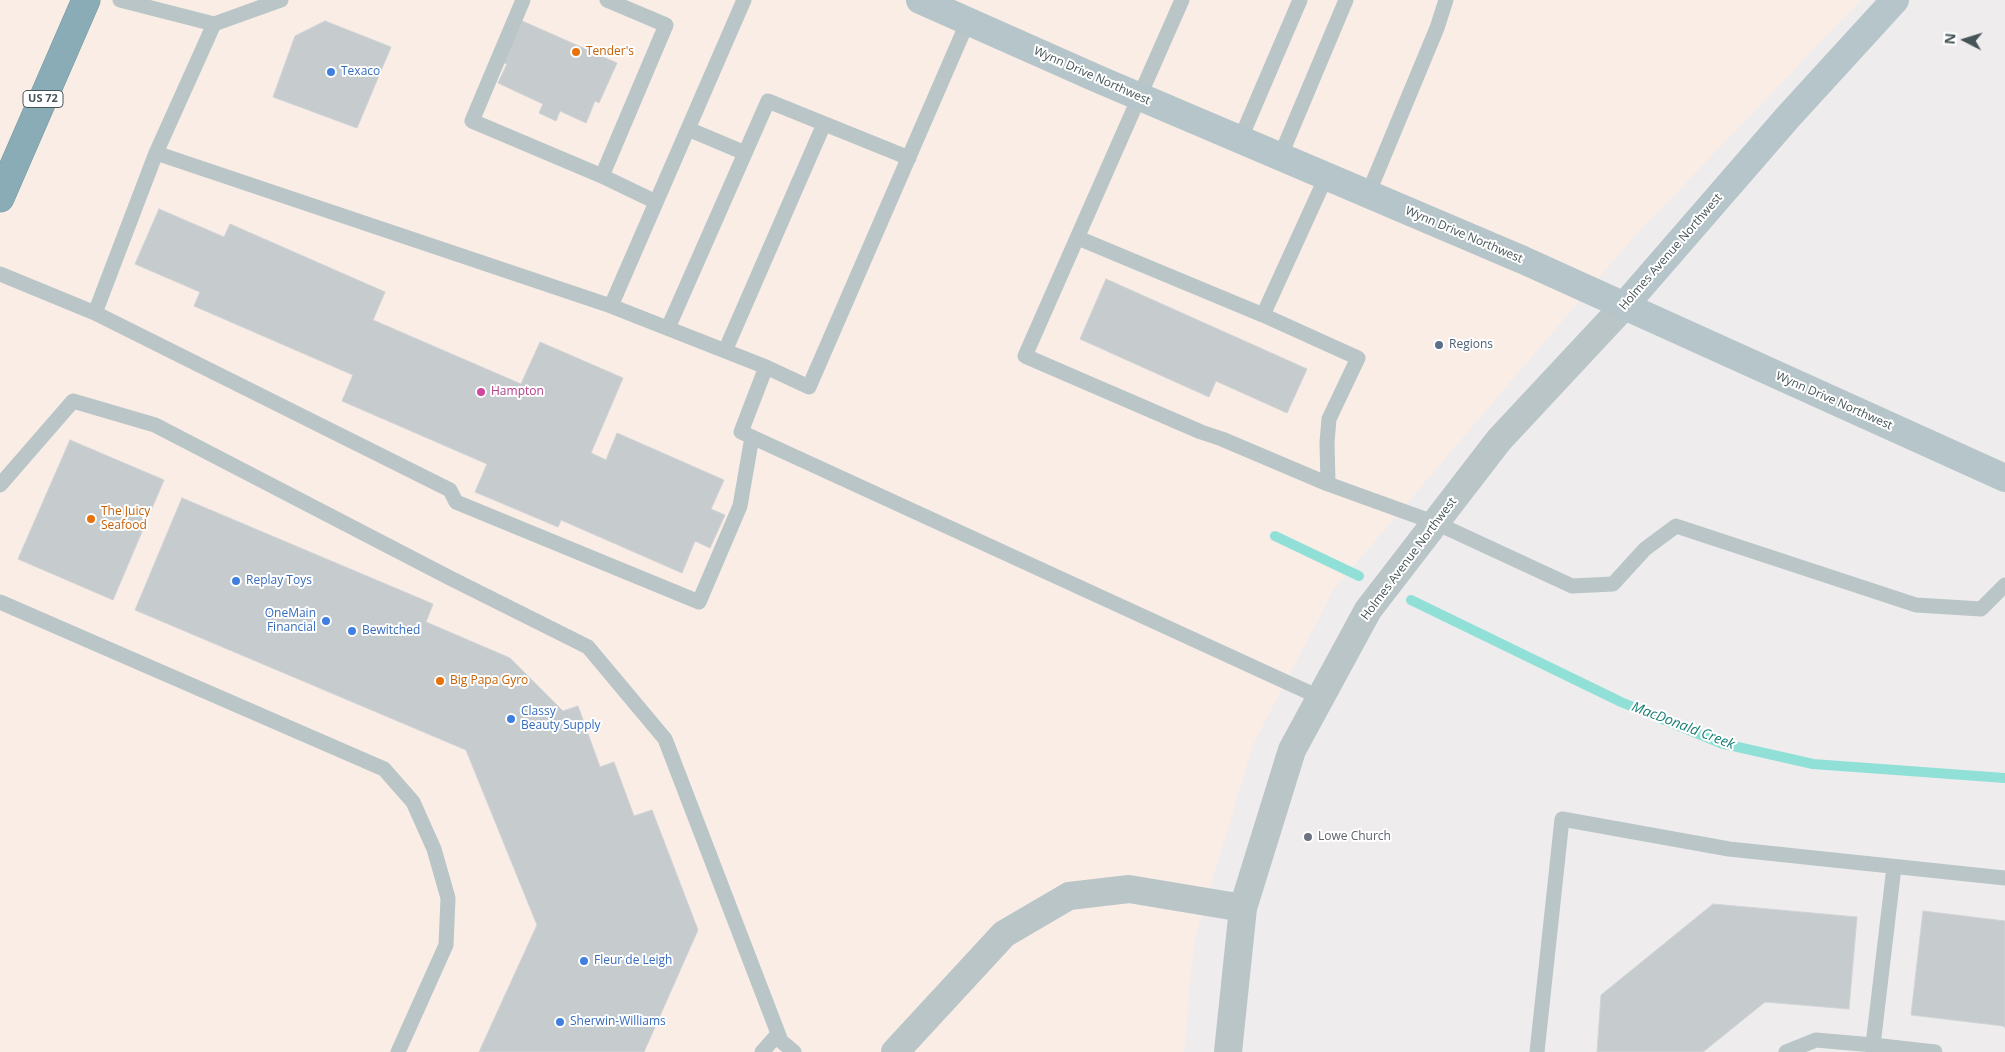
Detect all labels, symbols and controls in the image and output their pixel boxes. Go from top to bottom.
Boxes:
north arrow [1940,15,1990,65]
text: N [1940,32,1960,45]
street label: Wynn Drive Northwest [1031,44,1153,108]
place label: Tender's [586,45,634,59]
marker: Tender's [570,46,582,58]
place label: Texaco [341,65,380,79]
marker: Texaco [325,66,337,78]
road number: US 72 [23,90,63,108]
street label: Holmes Avenue Northwest [1617,191,1725,313]
street label: Wynn Drive Northwest [1403,204,1525,266]
place label: Regions [1449,338,1493,352]
marker: Regions [1433,339,1445,351]
street label: Wynn Drive Northwest [1773,369,1895,433]
place label: Hampton [491,385,544,399]
marker: Hampton [475,386,487,398]
street label: Holmes Avenue Northwest [1358,495,1460,623]
place label: The Juicy Seafood [101,505,150,533]
marker: The Juicy Seafood [85,513,97,525]
place label: Replay Toys [246,574,312,588]
marker: Replay Toys [230,575,242,587]
place label: OneMain Financial [265,607,316,635]
marker: OneMain Financial [320,615,332,627]
place label: Bewitched [362,624,420,638]
marker: Bewitched [346,625,358,637]
place label: Big Papa Gyro [450,674,528,688]
marker: Big Papa Gyro [434,675,446,687]
water label: MacDonald Creek [1629,699,1737,753]
place label: Classy Beauty Supply [521,705,601,733]
marker: Classy Beauty Supply [505,713,517,725]
place label: Lowe Church [1318,830,1391,844]
marker: Lowe Church [1302,831,1314,843]
place label: Fleur de Leigh [594,954,672,968]
marker: Fleur de Leigh [578,955,590,967]
place label: Sherwin-Williams [570,1015,666,1029]
marker: Sherwin-Williams [554,1016,566,1028]

